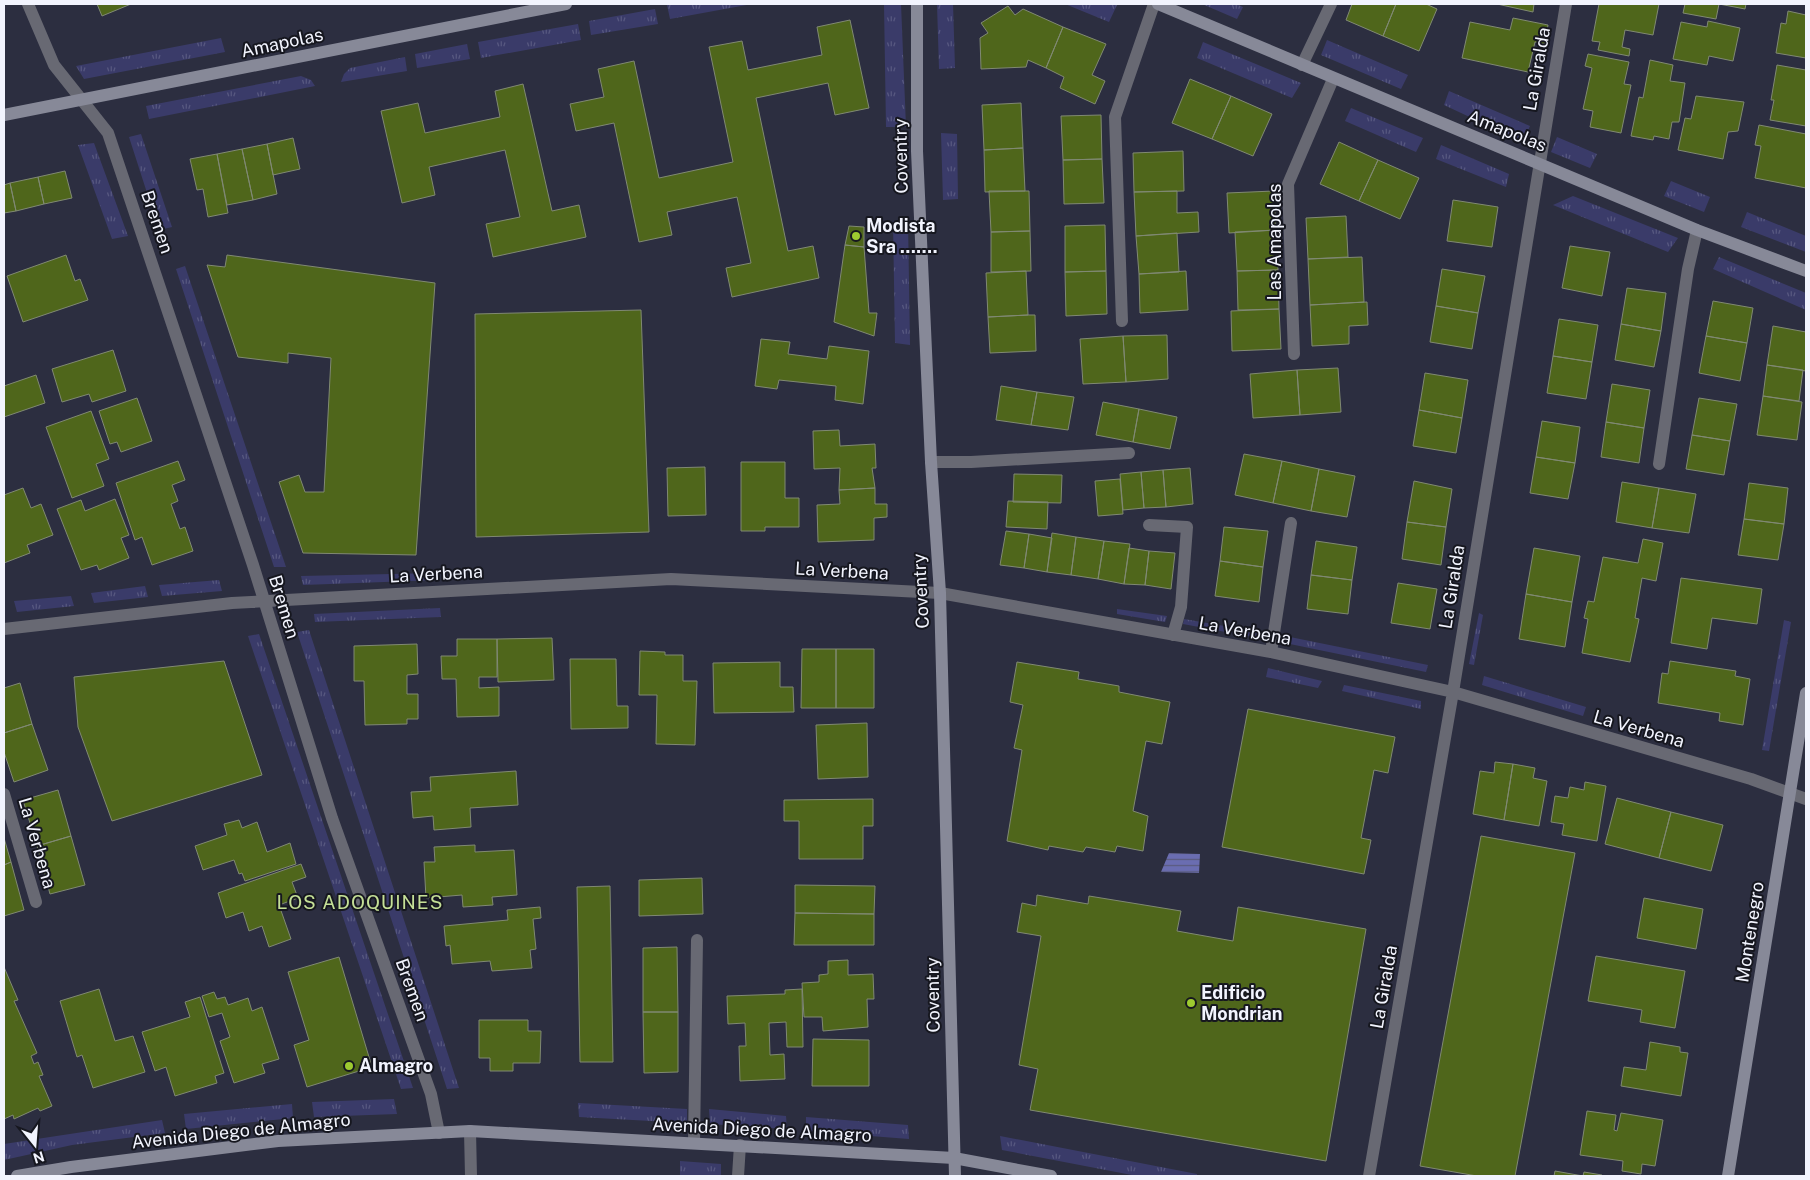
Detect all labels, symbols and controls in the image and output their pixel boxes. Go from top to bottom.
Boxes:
street label: Amapolas [239,24,325,61]
street label: La Giralda [1519,25,1554,112]
street label: Amapolas [1465,105,1550,156]
street label: Coventry [889,118,912,194]
street label: Las Amapolas [1264,184,1285,300]
street label: Bremen [137,188,178,256]
place label: Modista Sra ....... [866,215,938,257]
marker: Modista Sra ....... [850,230,862,242]
street label: La Giralda [1435,544,1468,630]
street label: Coventry [908,552,933,629]
street label: La Verbena [795,558,889,583]
street label: La Verbena [389,561,483,586]
street label: Bremen [265,573,304,641]
street label: La Verbena [1197,612,1293,649]
street label: La Verbena [1591,706,1687,752]
street label: La Verbena [14,795,60,891]
street label: Montenegro [1731,880,1768,984]
district label: LOS ADOQUINES [277,891,443,913]
street label: La Giralda [1366,943,1401,1030]
street label: Bremen [391,956,434,1024]
street label: Coventry [921,957,944,1033]
place label: Edificio Mondrian [1201,982,1282,1024]
marker: Edificio Mondrian [1185,997,1197,1009]
place label: Almagro [359,1055,433,1076]
marker: Almagro [343,1060,355,1072]
street label: Avenida Diego de Almagro [130,1109,351,1152]
street label: Avenida Diego de Almagro [652,1113,872,1146]
north arrow [10,1120,60,1170]
text: N [31,1148,46,1167]

